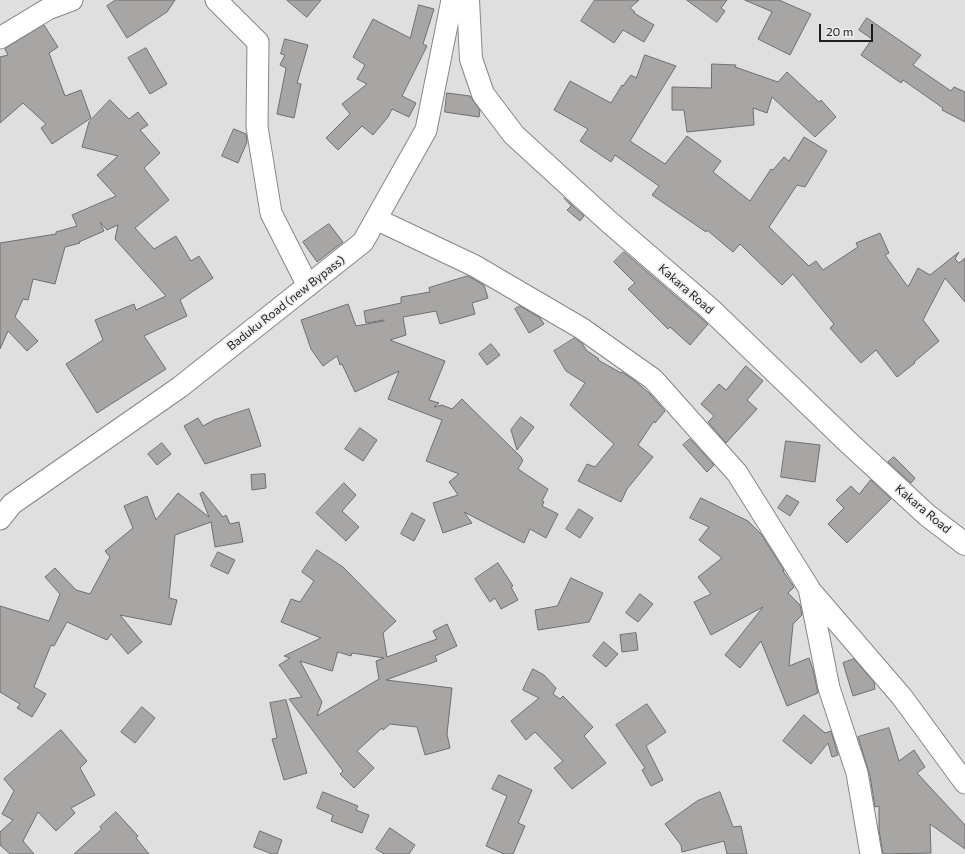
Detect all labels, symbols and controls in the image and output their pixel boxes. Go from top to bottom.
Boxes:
scale bar [821,16,875,42]
text: 20 m [826,24,853,38]
street label: Baduku Road (new Bypass) [224,252,348,354]
street label: Kakara Road [655,261,717,317]
street label: Kakara Road [892,482,954,536]

